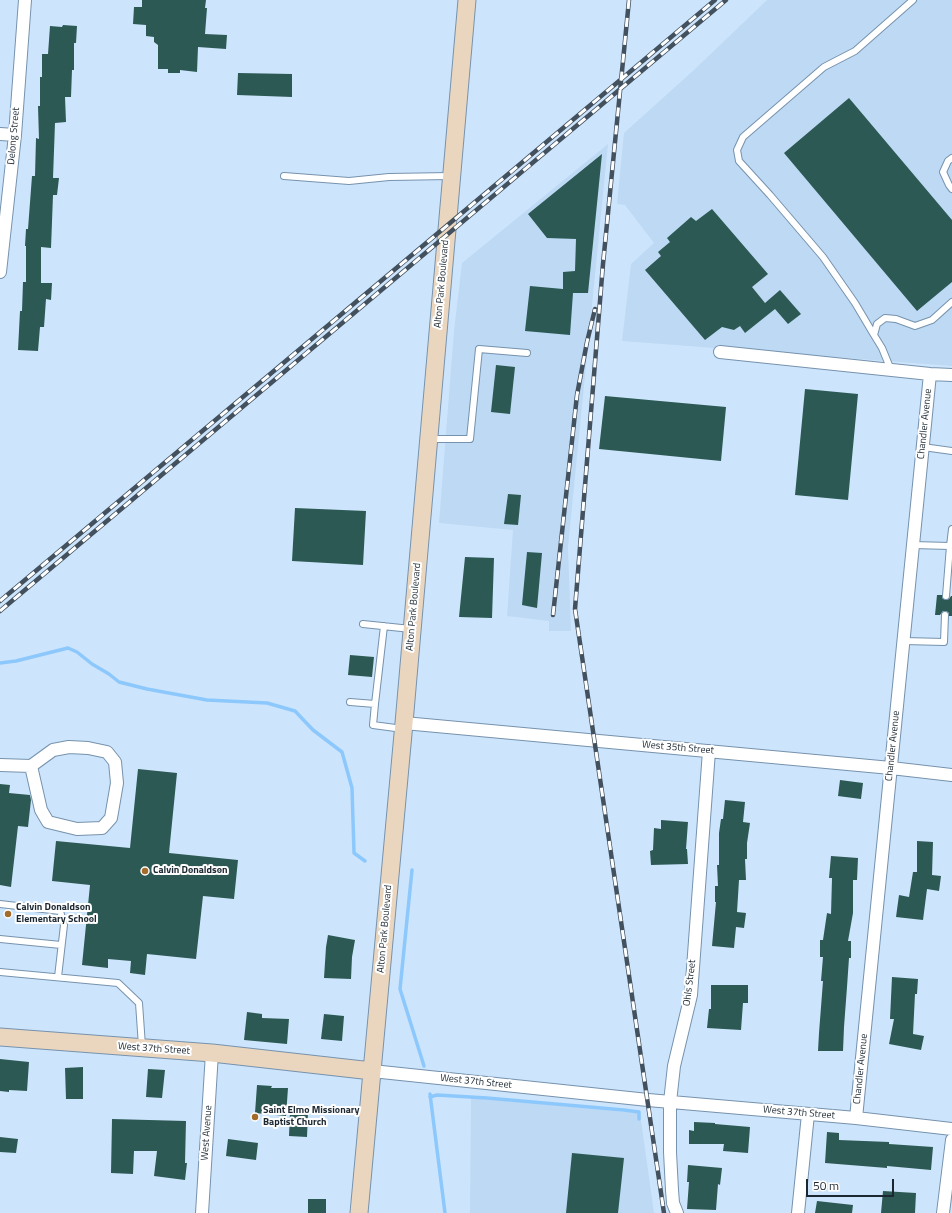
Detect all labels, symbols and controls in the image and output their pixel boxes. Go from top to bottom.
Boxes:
street label: Delong Street [6,107,22,165]
street label: Alton Park Boulevard [432,239,452,329]
street label: Chandler Avenue [915,388,935,460]
street label: Alton Park Boulevard [404,562,424,652]
street label: Chandler Avenue [883,710,903,782]
street label: West 35th Street [642,739,714,757]
place label: Calvin Donaldson [153,865,228,877]
marker: Calvin Donaldson [140,866,150,876]
street label: Alton Park Boulevard [375,884,395,974]
place label: Calvin Donaldson Elementary School [16,902,97,926]
marker: Calvin Donaldson Elementary School [3,909,13,919]
street label: Ohls Street [681,959,699,1007]
street label: Chandler Avenue [851,1033,871,1105]
street label: West 37th Street [118,1040,190,1058]
street label: West 37th Street [440,1072,512,1092]
street label: West 37th Street [763,1104,835,1122]
street label: West Avenue [199,1105,215,1161]
place label: Saint Elmo Missionary Baptist Church [263,1105,360,1128]
marker: Saint Elmo Missionary Baptist Church [250,1112,260,1122]
scale bar [808,1171,896,1197]
text: 50 m [813,1176,839,1195]

